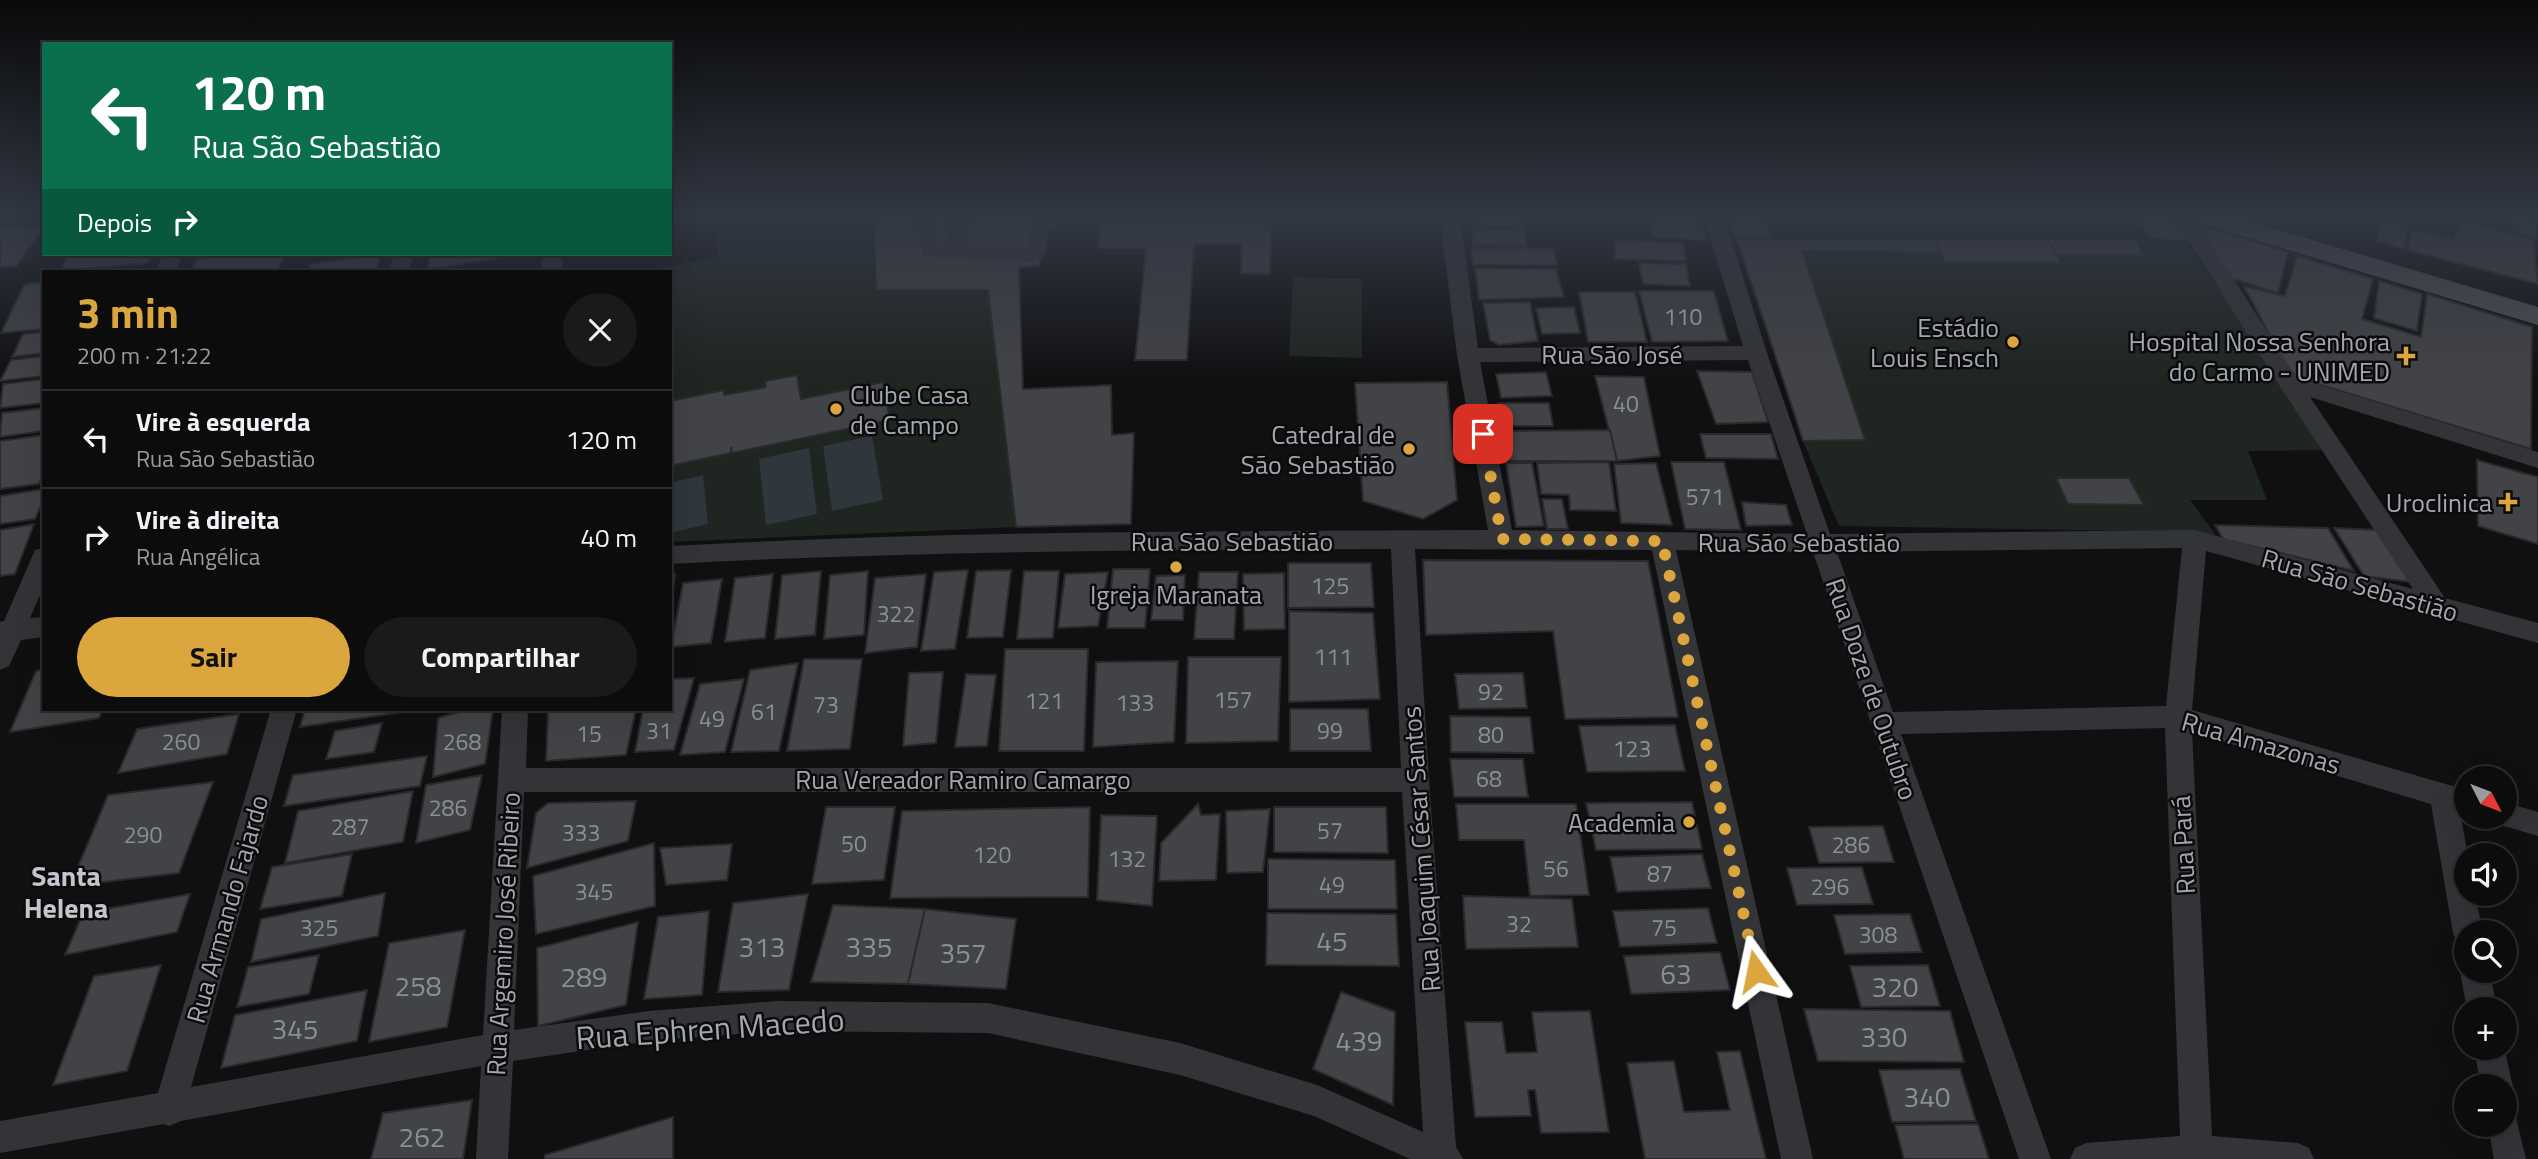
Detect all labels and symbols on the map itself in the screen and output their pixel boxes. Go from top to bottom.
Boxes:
house number: 110 [1664,299,1702,334]
place label: Estádio Louis Ensch [1870,308,1999,377]
place label: Hospital Nossa Senhora do Carmo - UNIMED [2128,322,2390,391]
marker: Estádio Louis Ensch [2005,334,2021,350]
street label: Rua São José [1541,335,1683,374]
marker: Hospital Nossa Senhora do Carmo - UNIMED [2396,346,2416,366]
place label: Clube Casa de Campo [850,375,969,444]
house number: 40 [1613,386,1639,421]
marker: Clube Casa de Campo [828,401,844,417]
pin [1453,404,1513,464]
place label: Catedral de São Sebastião [1241,415,1395,484]
marker: Catedral de São Sebastião [1401,441,1417,457]
house number: 571 [1686,479,1724,514]
place label: Uroclinica [2386,483,2492,522]
marker: Uroclinica [2498,492,2518,512]
street label: Rua São Sebastião [1131,522,1333,561]
street label: Rua São Sebastião [1698,523,1900,562]
street label: Rua São Sebastião [2257,538,2463,632]
marker: Igreja Maranata [1168,559,1184,575]
house number: 125 [1311,568,1349,603]
street label: Rua Doze de Outubro [1816,573,1928,805]
place label: Igreja Maranata [1090,575,1262,614]
house number: 322 [877,596,915,631]
house number: 111 [1314,639,1352,674]
house number: 92 [1478,674,1504,709]
house number: 157 [1214,682,1252,717]
house number: 121 [1025,683,1063,718]
house number: 133 [1116,685,1154,720]
house number: 73 [813,687,839,722]
house number: 61 [751,694,777,729]
house number: 49 [699,701,725,736]
street label: Rua Amazonas [2177,702,2345,784]
street label: Rua Joaquim César Santos [1392,705,1450,993]
house number: 31 [646,713,672,748]
house number: 99 [1317,713,1343,748]
house number: 15 [576,716,602,751]
house number: 80 [1478,717,1504,752]
house number: 260 [162,724,200,759]
house number: 268 [443,724,481,759]
house number: 123 [1613,731,1651,766]
street label: Rua Vereador Ramiro Camargo [795,760,1131,799]
house number: 68 [1476,761,1502,796]
north arrow [2454,766,2516,830]
street label: Rua Armando Fajardo [176,790,278,1028]
house number: 286 [429,790,467,825]
street label: Rua Argemiro José Ribeiro [476,791,530,1077]
street label: Rua Pará [2161,795,2205,895]
place label: Academia [1568,803,1675,842]
house number: 287 [331,809,369,844]
house number: 57 [1317,813,1343,848]
marker: Academia [1681,814,1697,830]
house number: 333 [562,815,600,850]
house number: 290 [124,817,162,852]
house number: 50 [841,826,867,861]
house number: 286 [1832,827,1870,862]
house number: 120 [973,837,1011,872]
house number: 132 [1108,841,1146,876]
house number: 56 [1543,851,1569,886]
district label: Santa Helena [24,854,108,929]
house number: 87 [1647,856,1673,891]
house number: 49 [1319,867,1345,902]
house number: 296 [1811,869,1849,904]
house number: 345 [575,874,613,909]
house number: 32 [1506,906,1532,941]
house number: 325 [300,910,338,945]
house number: 75 [1651,910,1677,945]
house number: 308 [1859,917,1897,952]
house number: 45 [1316,919,1348,962]
house number: 313 [738,925,786,968]
house number: 335 [845,925,893,968]
house number: 357 [939,931,987,974]
position arrow [1719,934,1793,1008]
house number: 63 [1660,952,1692,995]
house number: 289 [560,955,608,998]
house number: 258 [394,964,442,1007]
house number: 320 [1871,965,1919,1008]
street label: Rua Ephren Macedo [574,995,846,1061]
house number: 345 [271,1007,319,1050]
house number: 330 [1860,1015,1908,1058]
house number: 439 [1335,1019,1383,1062]
house number: 340 [1903,1075,1951,1118]
house number: 262 [398,1115,446,1158]

